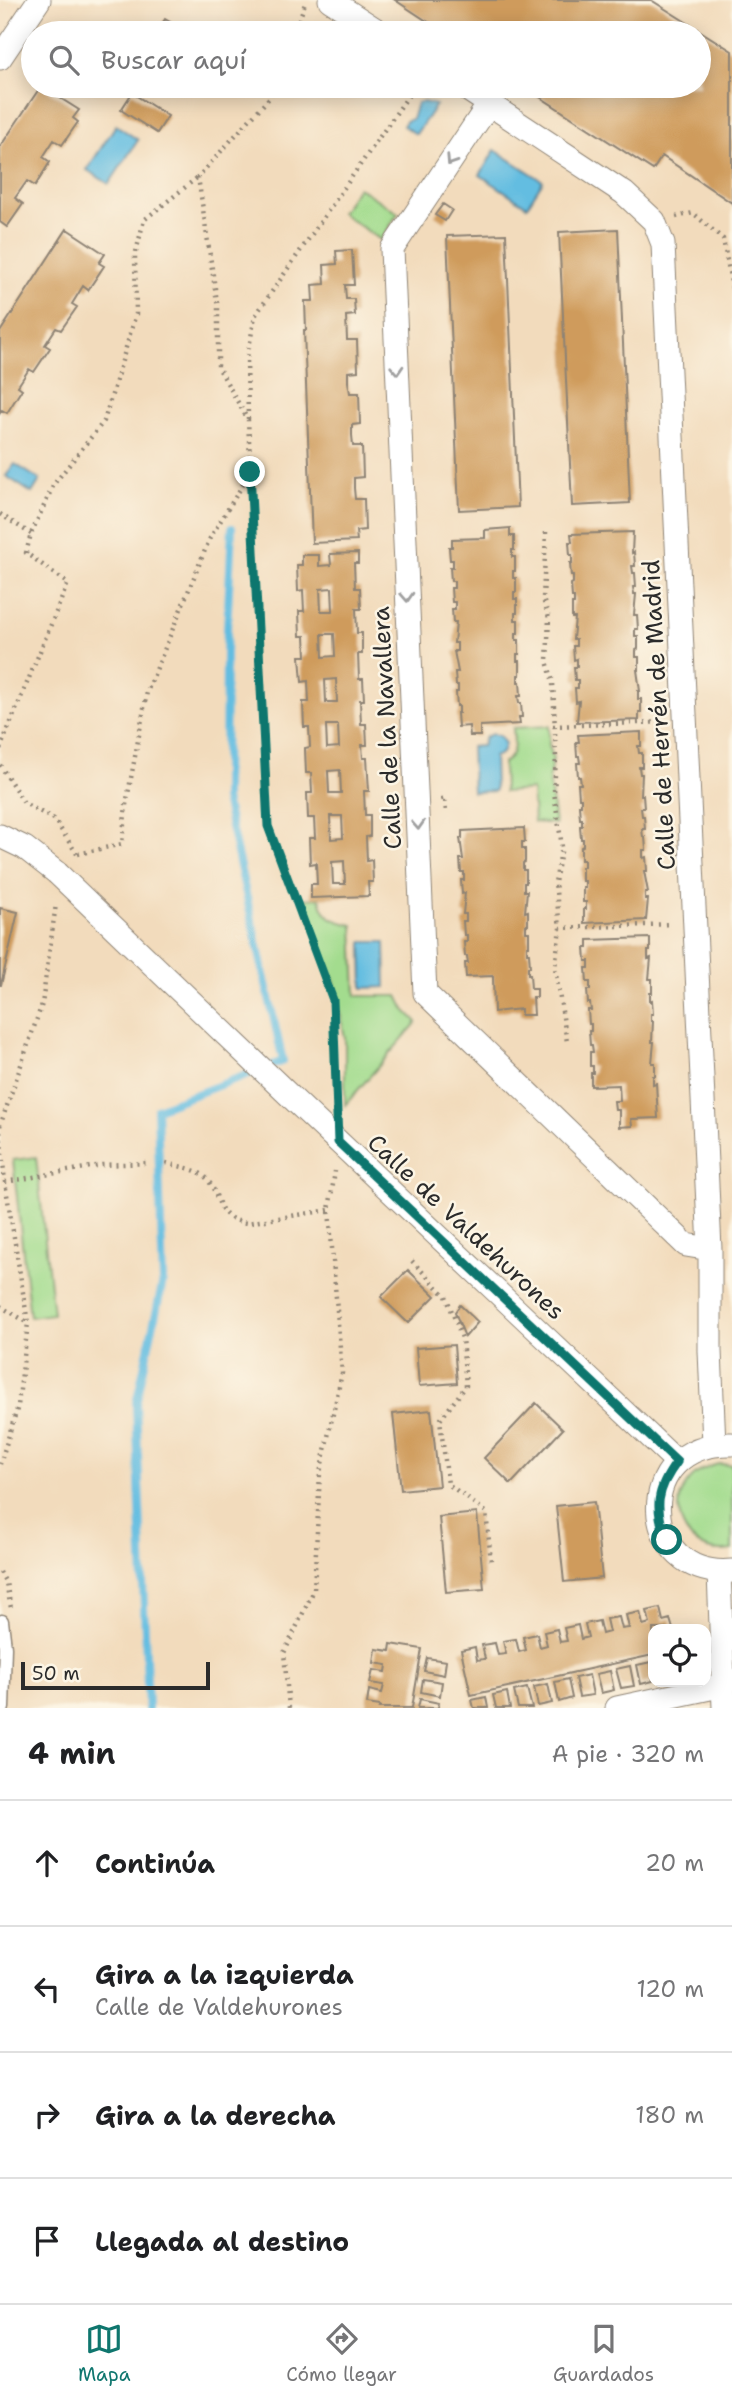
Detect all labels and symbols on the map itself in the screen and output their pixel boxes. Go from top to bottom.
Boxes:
one-way arrow [447,153,460,166]
one-way arrow [390,365,405,376]
route end [234,456,265,487]
street label: Calle de Herrén de Madrid [635,559,683,871]
one-way arrow [400,592,415,603]
street label: Calle de la Navallera [365,606,409,850]
one-way arrow [410,819,425,830]
street label: Calle de Valdehurones [360,1127,572,1327]
route start [651,1524,682,1555]
scale bar [21,1659,210,1691]

